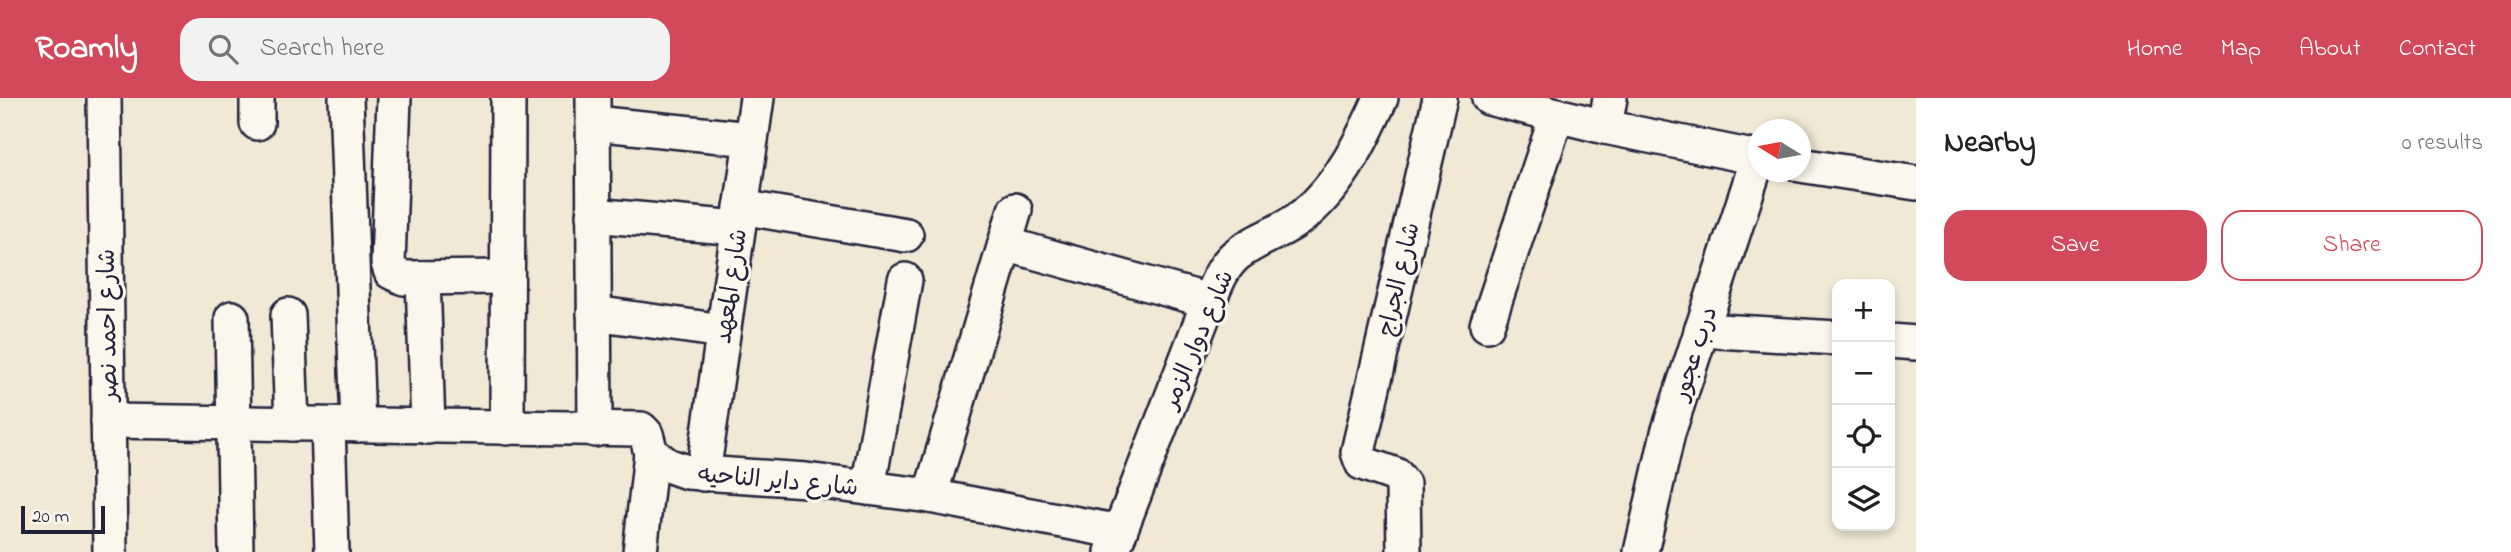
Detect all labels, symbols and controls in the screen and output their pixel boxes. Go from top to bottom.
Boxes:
search box [180,18,670,81]
text: Roamly [35,25,138,73]
icon: search [204,30,242,68]
text: Search here [260,30,384,68]
text: Home [2127,32,2183,67]
text: Map [2221,32,2261,67]
text: About [2299,32,2361,67]
text: Contact [2399,32,2476,67]
north arrow [1748,119,1811,182]
text: Nearby [1944,122,2036,166]
text: 0 results [2402,127,2483,160]
button: Save [1944,210,2207,281]
button: Share [2221,210,2483,281]
street label: شارع الجراج [1370,219,1431,340]
street label: شارع المعهد [707,227,758,346]
street label: شارع احمد نصر [91,248,128,403]
street label: شارع دوار الزمر [1154,265,1244,417]
map controls [1832,279,1895,531]
button: + [1832,279,1895,342]
street label: درب عجور [1664,302,1728,407]
button: − [1832,342,1895,405]
button: locate [1832,405,1895,468]
street label: شارع داير الناحيه [696,458,859,507]
button: layers [1832,468,1895,531]
scale bar [21,503,105,535]
text: 20 m [32,504,69,531]

